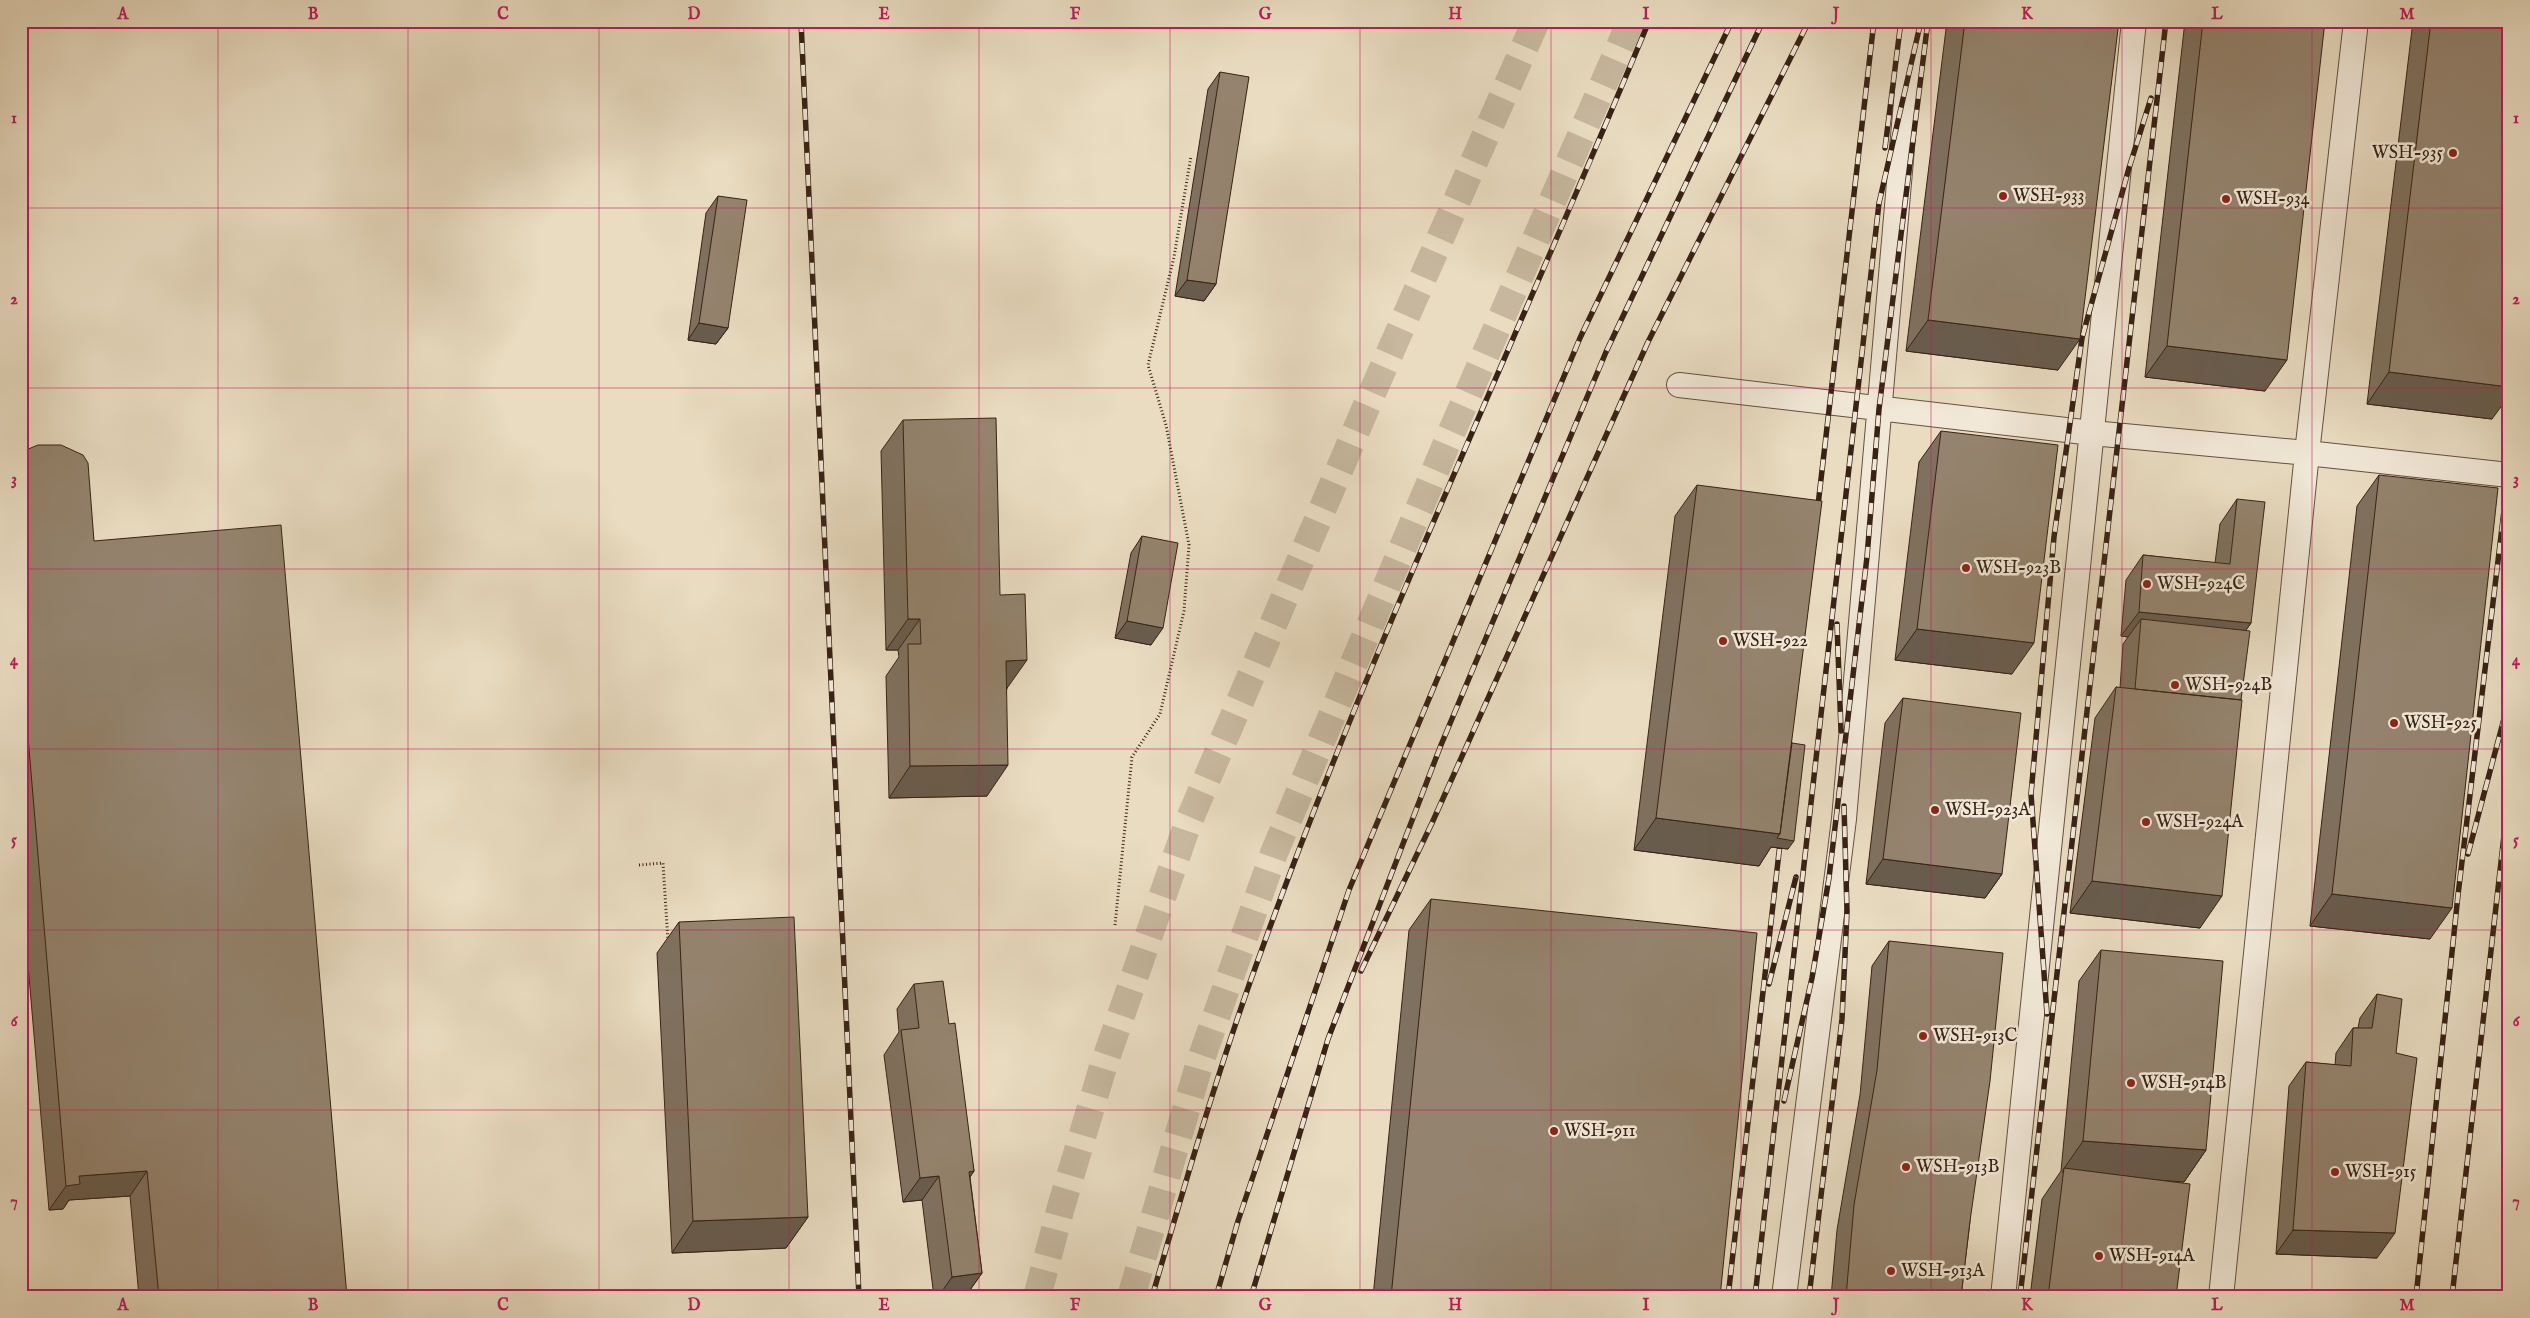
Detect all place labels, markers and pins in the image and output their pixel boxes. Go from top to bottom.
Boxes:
place label: WSH-935 [2372,142,2443,165]
marker: WSH-935 [2447,147,2459,159]
place label: WSH-933 [2013,185,2085,208]
place label: WSH-934 [2236,188,2310,211]
marker: WSH-933 [1997,190,2009,202]
marker: WSH-934 [2220,193,2232,205]
place label: WSH-923B [1976,557,2061,580]
marker: WSH-923B [1960,562,1972,574]
place label: WSH-924C [2157,573,2245,596]
marker: WSH-924C [2141,578,2153,590]
place label: WSH-922 [1733,630,1808,653]
marker: WSH-922 [1717,635,1729,647]
place label: WSH-924B [2185,674,2272,697]
marker: WSH-924B [2169,679,2181,691]
place label: WSH-925 [2404,712,2477,735]
marker: WSH-925 [2388,717,2400,729]
place label: WSH-923A [1945,799,2031,822]
marker: WSH-923A [1929,804,1941,816]
place label: WSH-924A [2156,811,2244,834]
marker: WSH-924A [2140,816,2152,828]
place label: WSH-913C [1933,1025,2017,1048]
marker: WSH-913C [1917,1030,1929,1042]
place label: WSH-914B [2141,1072,2227,1095]
marker: WSH-914B [2125,1077,2137,1089]
place label: WSH-911 [1564,1120,1635,1143]
marker: WSH-911 [1548,1125,1560,1137]
place label: WSH-913B [1916,1156,1999,1179]
marker: WSH-913B [1900,1161,1912,1173]
place label: WSH-915 [2345,1161,2417,1184]
marker: WSH-915 [2329,1166,2341,1178]
place label: WSH-914A [2109,1245,2196,1268]
marker: WSH-914A [2093,1250,2105,1262]
place label: WSH-913A [1901,1260,1985,1283]
marker: WSH-913A [1885,1265,1897,1277]

